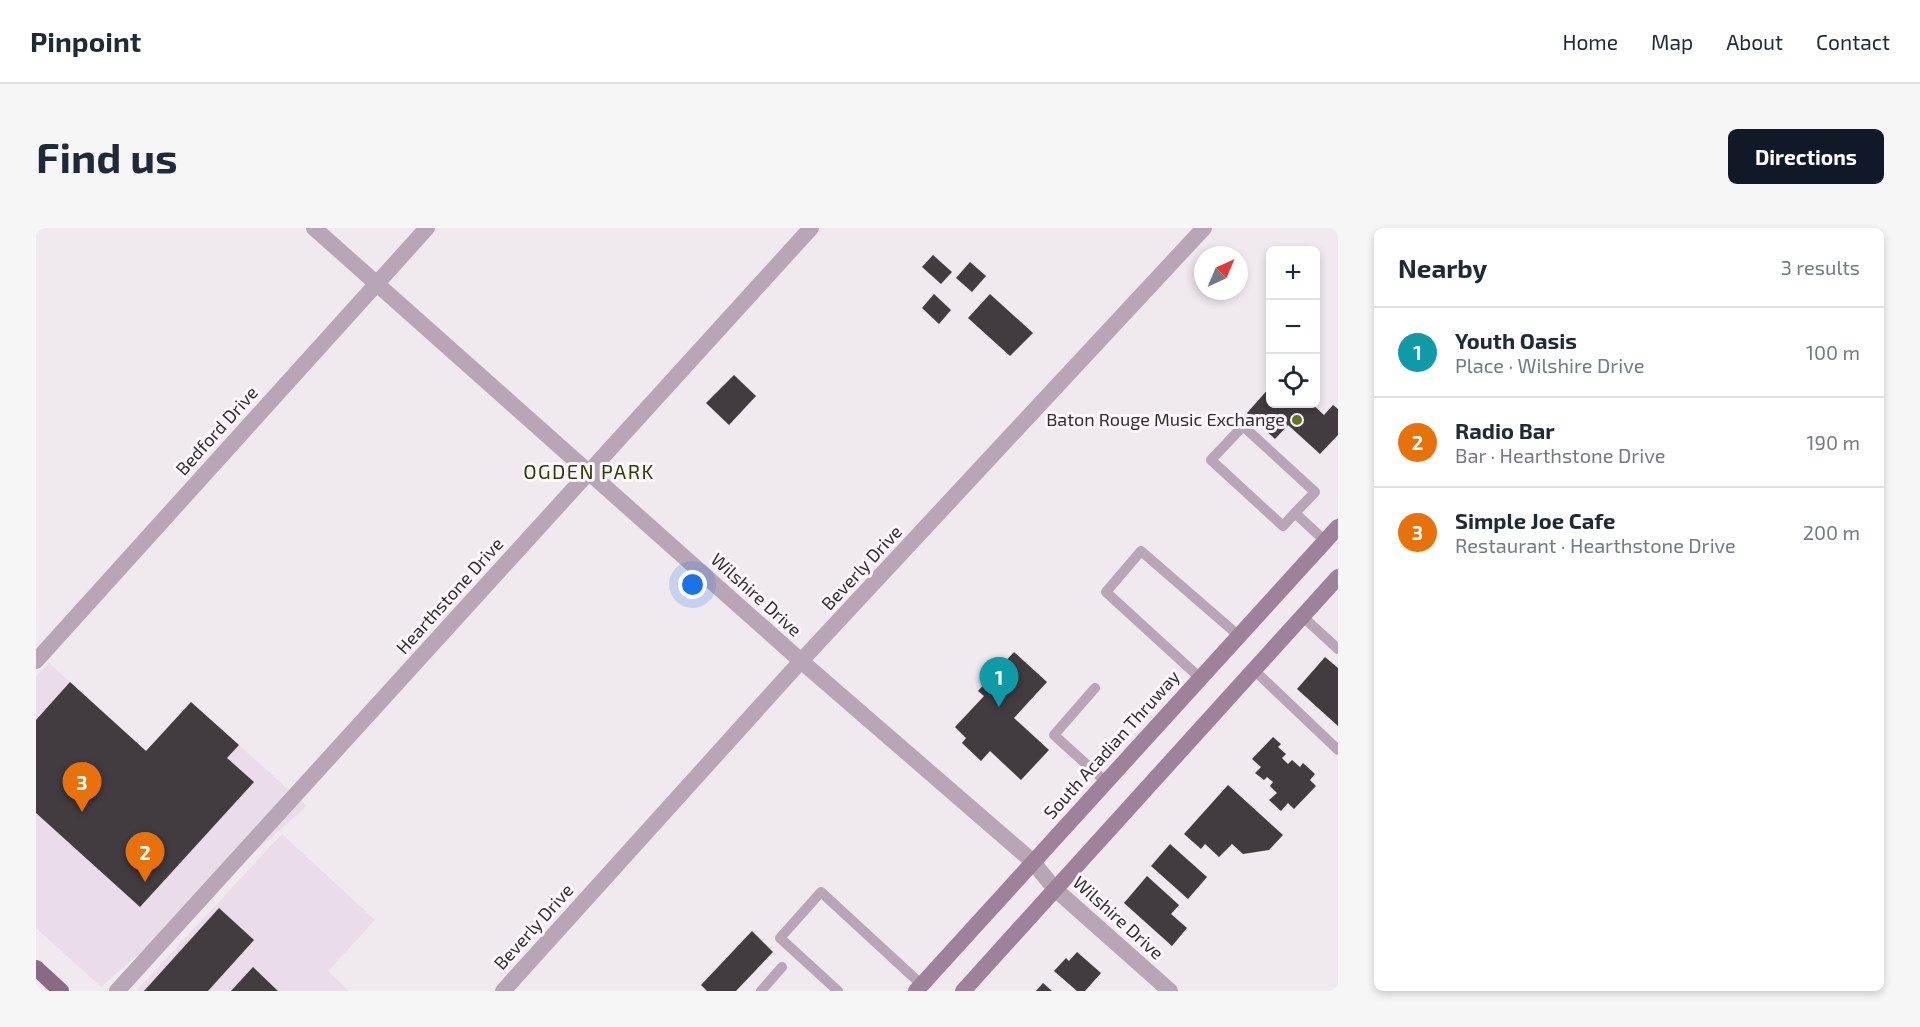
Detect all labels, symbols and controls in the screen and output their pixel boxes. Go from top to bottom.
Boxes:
text: Pinpoint [30,24,141,58]
text: Home [1562,29,1618,54]
text: Map [1651,29,1693,54]
text: About [1726,29,1783,54]
text: Contact [1816,29,1890,54]
button: Directions [1728,129,1884,184]
text: Find us [36,131,178,181]
north arrow [1194,246,1248,300]
map controls [1266,246,1320,408]
button: + [1266,246,1320,300]
text: Nearby [1398,252,1487,283]
text: 3 results [1781,255,1860,279]
button: − [1266,300,1320,354]
text: Youth Oasis [1455,327,1577,353]
text: 1 [1413,340,1422,364]
text: 100 m [1806,340,1860,364]
text: Place · Wilshire Drive [1455,353,1645,377]
button: locate [1266,354,1320,408]
street label: Bedford Drive [171,381,262,479]
place label: Baton Rouge Music Exchange [1046,408,1285,430]
marker: Baton Rouge Music Exchange [1290,413,1304,427]
text: Radio Bar [1455,417,1555,443]
text: 2 [1412,430,1423,454]
text: 190 m [1807,430,1860,454]
text: Bar · Hearthstone Drive [1455,443,1665,467]
district label: OGDEN PARK [523,459,655,483]
text: Simple Joe Cafe [1455,507,1615,533]
street label: Beverly Drive [816,520,906,614]
text: 3 [1412,520,1423,544]
text: 200 m [1803,520,1860,544]
street label: Hearthstone Drive [391,533,507,658]
text: Restaurant · Hearthstone Drive [1455,533,1736,557]
street label: Wilshire Drive [707,548,807,641]
your location [678,570,707,599]
pin: 1 [980,658,1018,707]
street label: South Acadian Thruway [1039,665,1184,823]
pin: 3 [62,762,102,812]
pin: 2 [126,832,164,882]
street label: Wilshire Drive [1069,871,1169,964]
street label: Beverly Drive [489,879,578,974]

